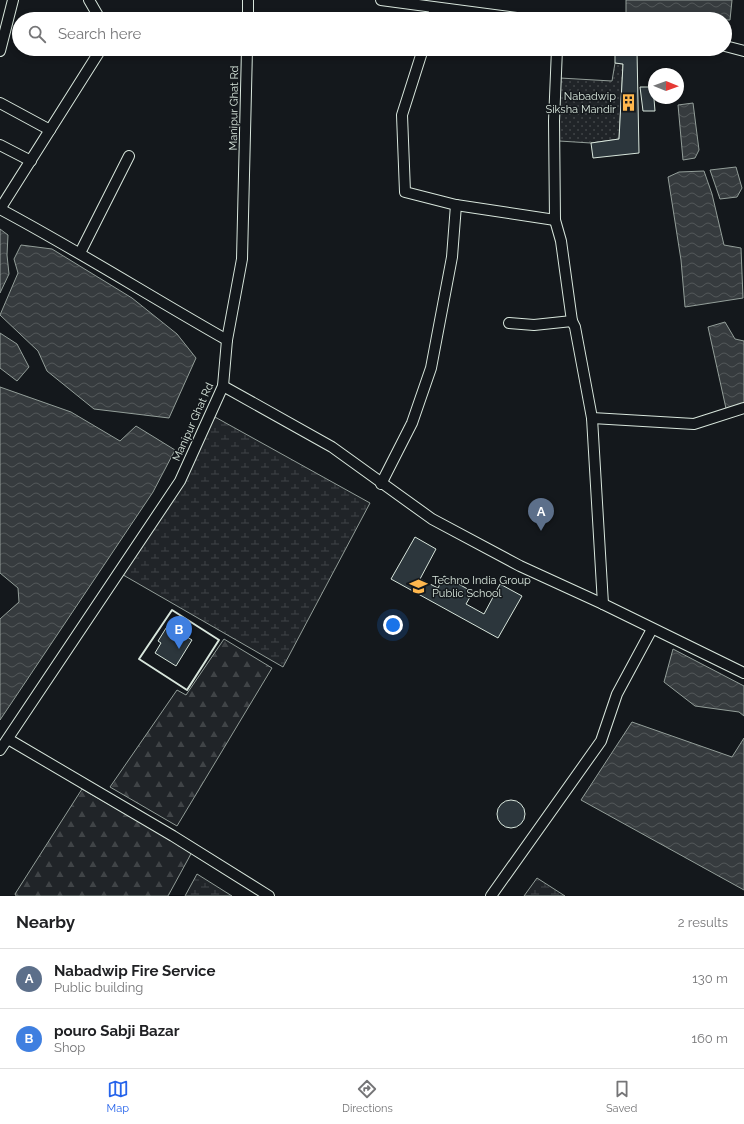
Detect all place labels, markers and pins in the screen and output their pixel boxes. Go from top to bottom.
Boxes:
place label: Nabadwip Siksha Mandir [545,90,616,116]
building icon: Nabadwip Siksha Mandir [619,92,639,112]
pin: A [528,498,554,531]
place label: Techno India Group Public School [432,574,531,600]
school or university icon: Techno India Group Public School [409,576,429,596]
pin: B [166,616,192,649]

